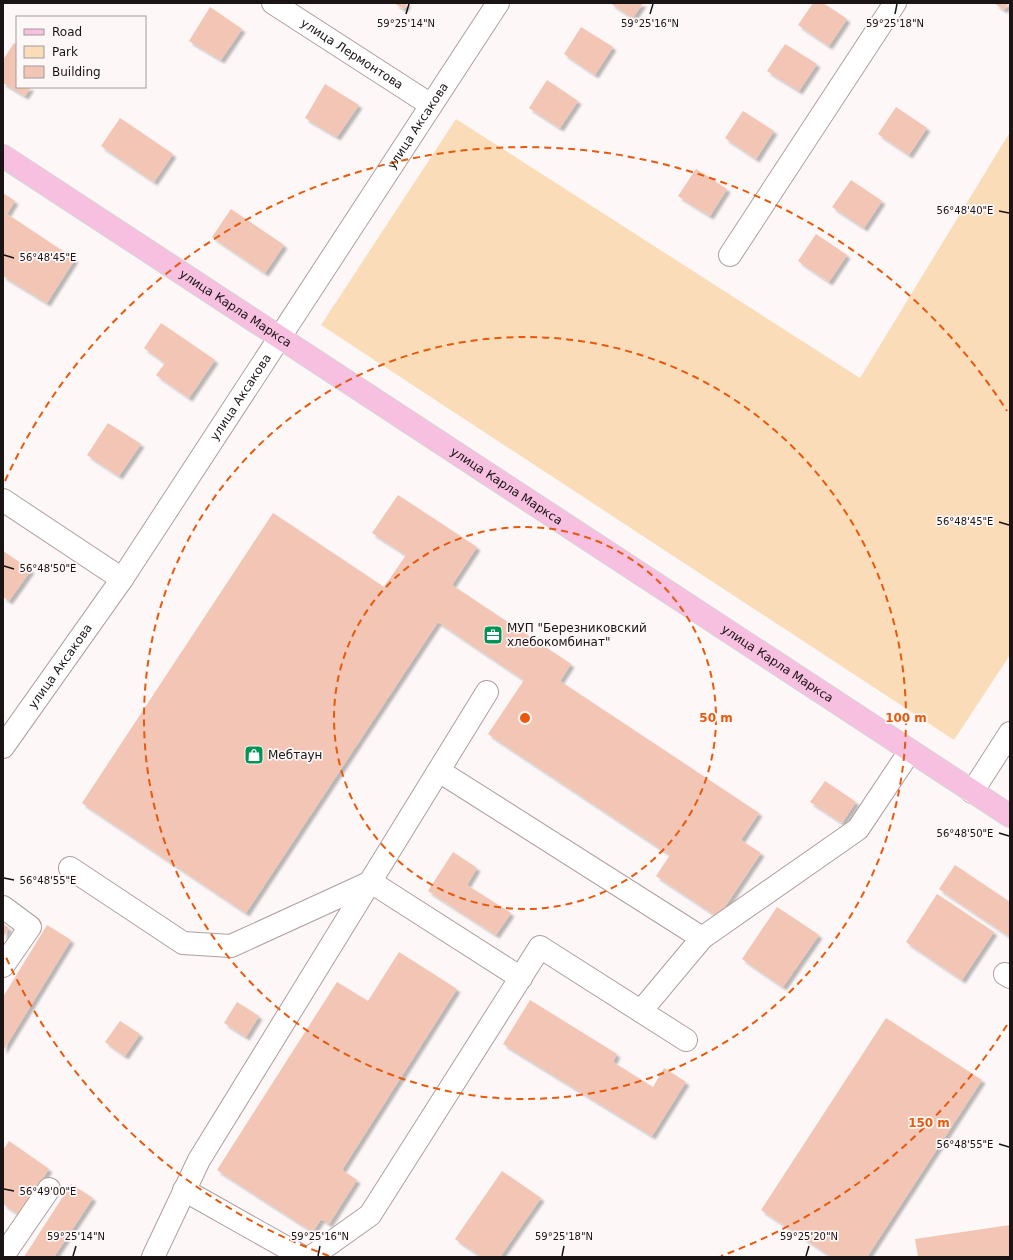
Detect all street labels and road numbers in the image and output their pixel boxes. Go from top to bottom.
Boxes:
street label: улица Лермонтова [298,16,406,92]
street label: улица Аксакова [384,80,451,172]
street label: улица Карла Маркса [177,267,294,350]
street label: улица Аксакова [207,351,274,443]
street label: улица Карла Маркса [448,444,565,528]
street label: улица Аксакова [25,621,95,711]
street label: улица Карла Маркса [719,622,836,705]

